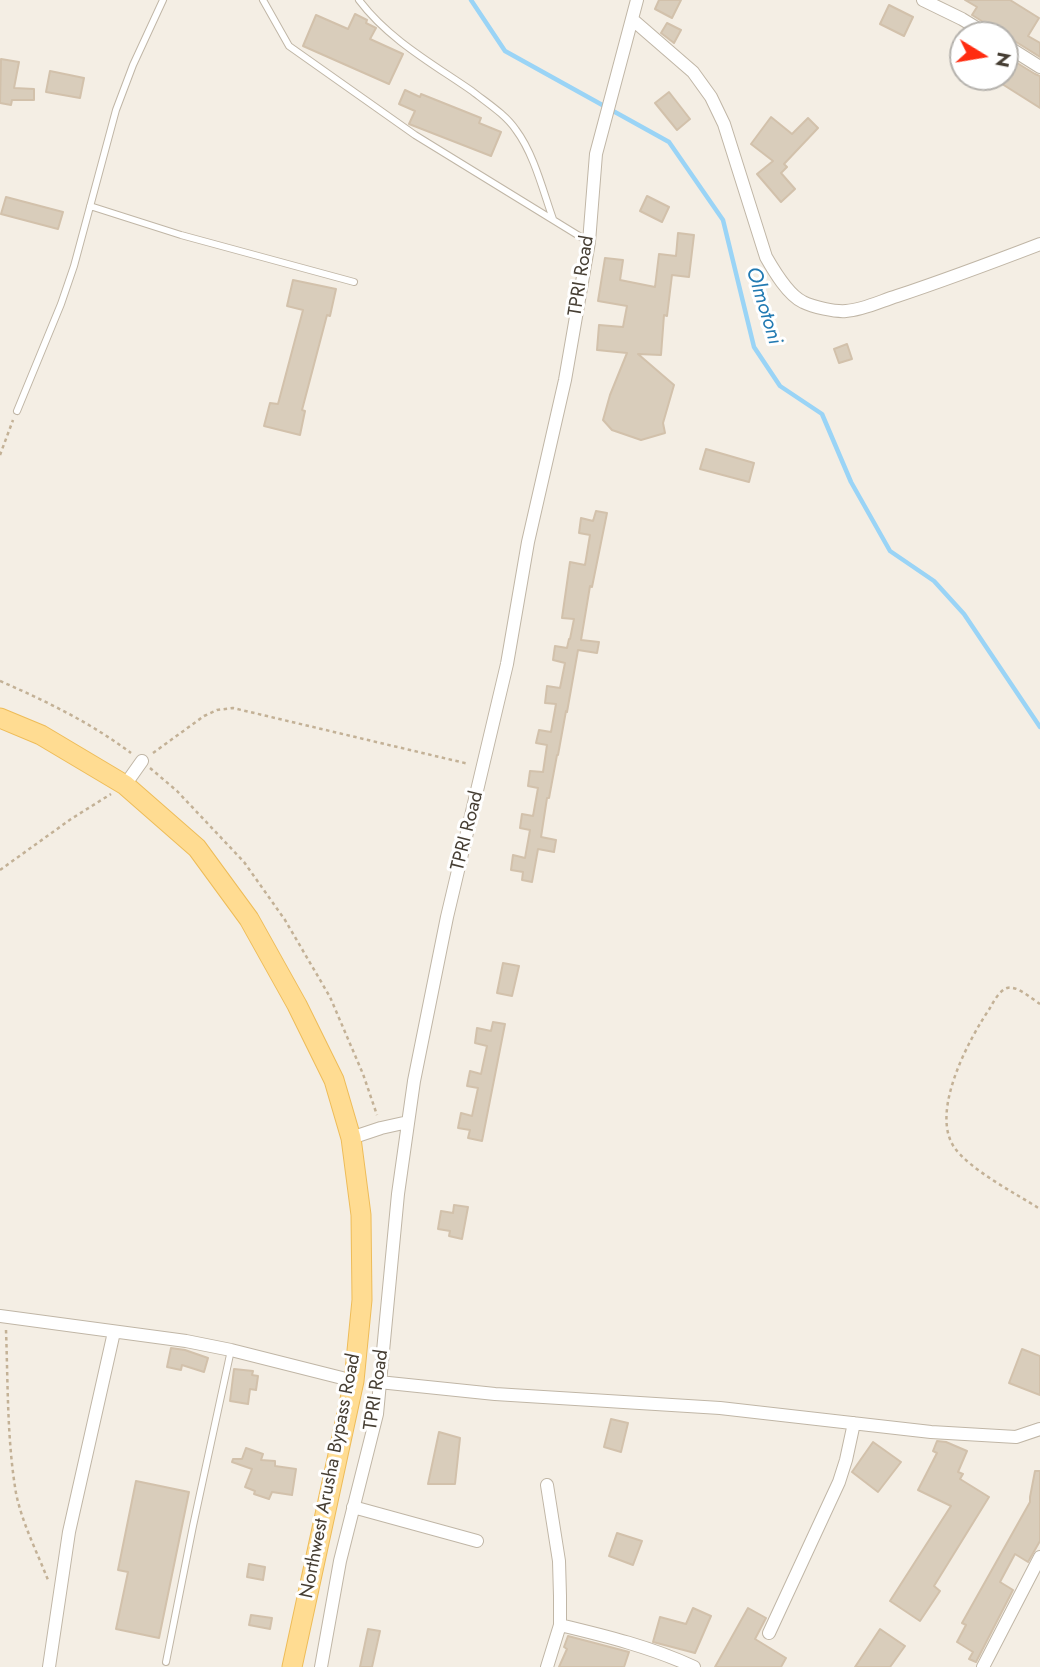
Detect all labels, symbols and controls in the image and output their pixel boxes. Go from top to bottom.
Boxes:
north arrow [949,21,1019,91]
text: N [988,50,1018,70]
street label: TPRI Road [564,234,600,318]
water label: Olmotoni [739,264,787,348]
street label: TPRI Road [447,789,489,873]
street label: TPRI Road [360,1348,394,1432]
street label: Northwest Arusha Bypass Road [296,1352,366,1600]

